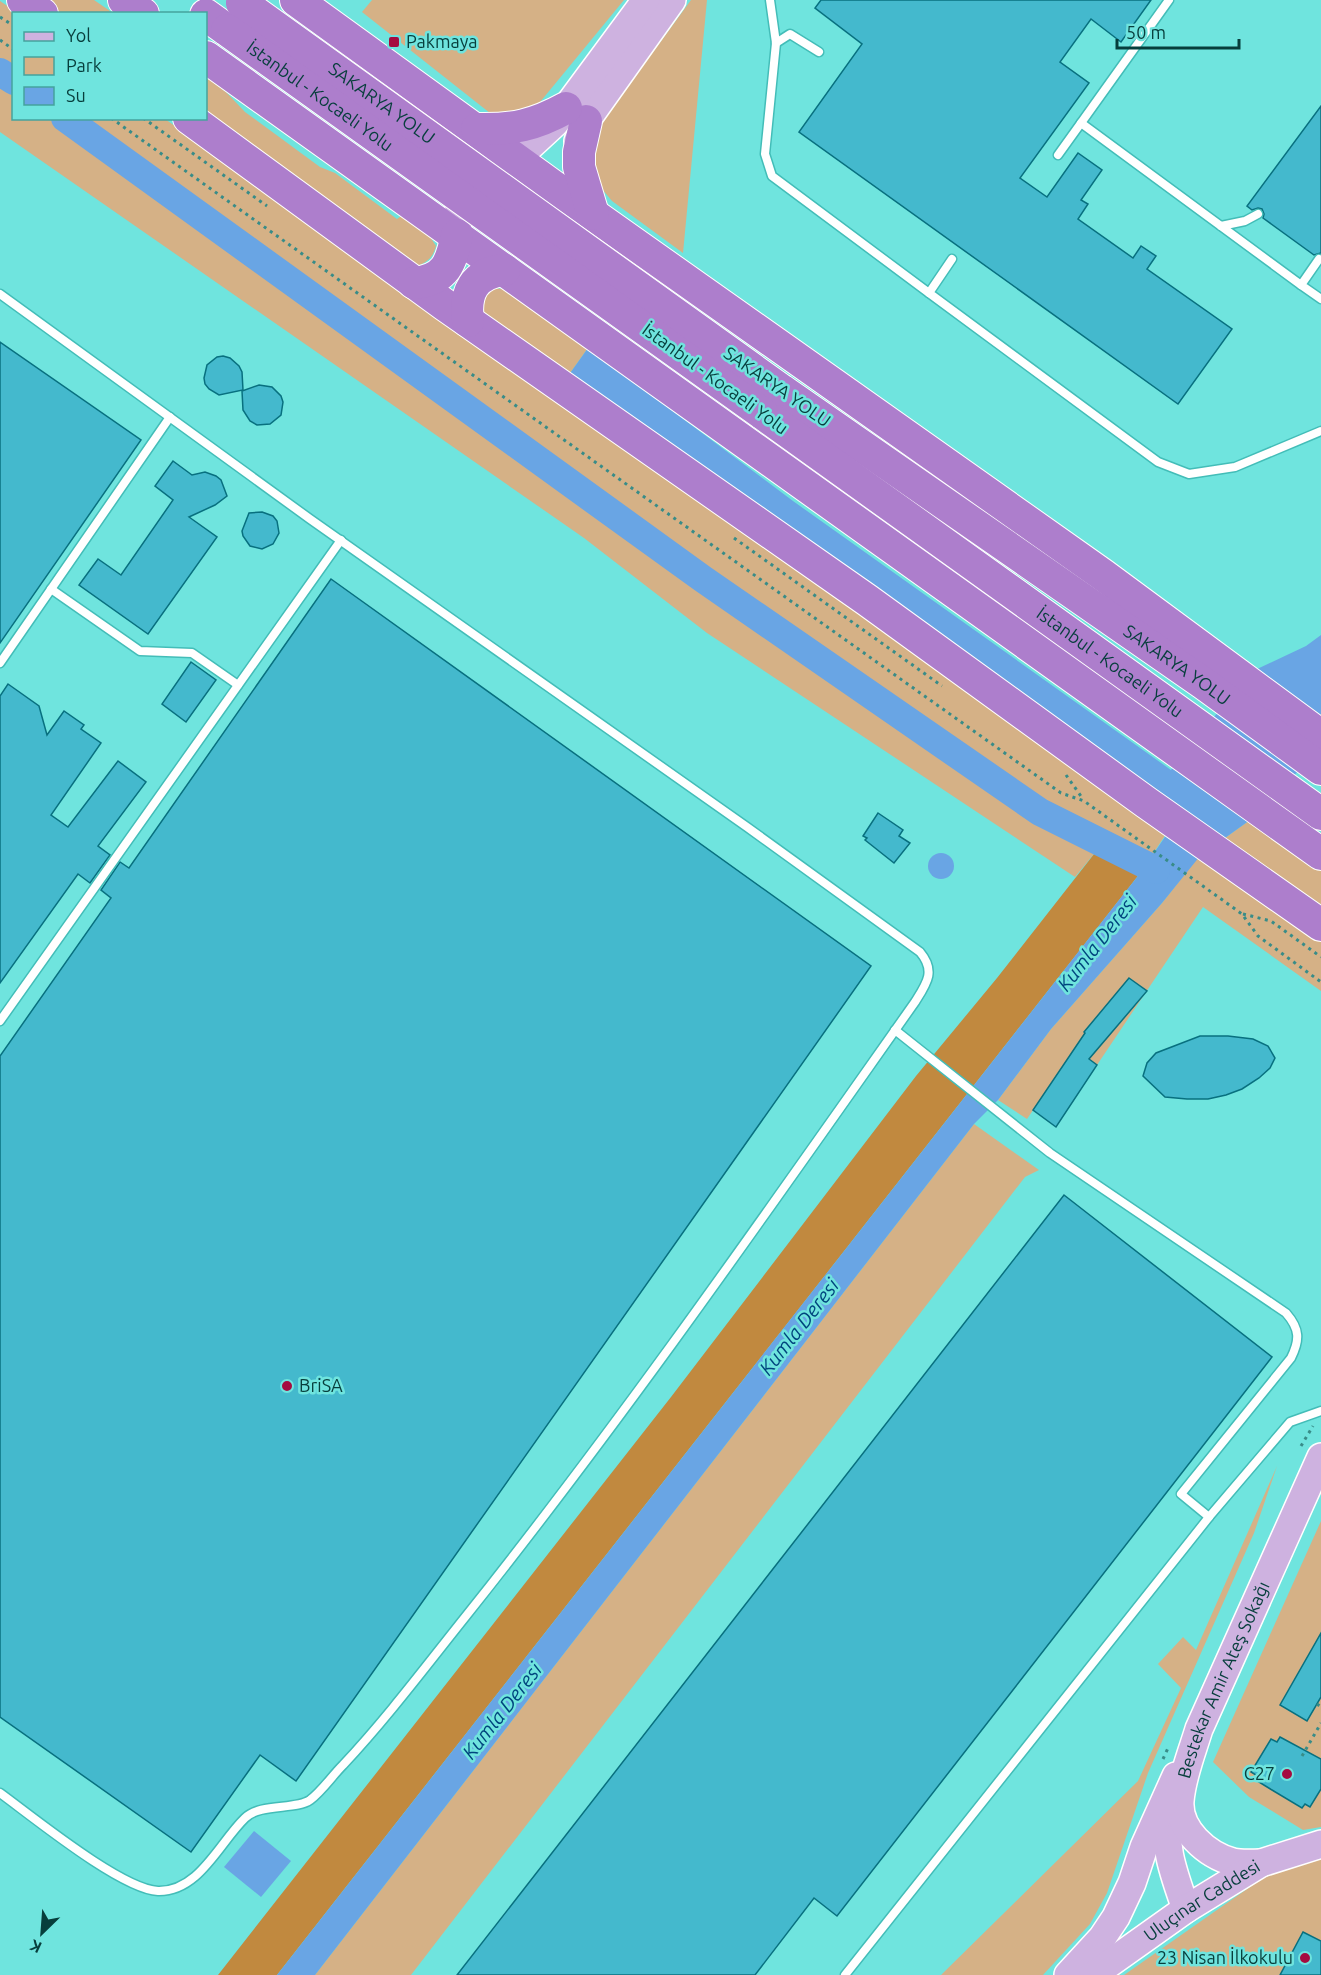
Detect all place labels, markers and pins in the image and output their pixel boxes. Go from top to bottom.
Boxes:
place label: Pakmaya [406,31,478,51]
marker: Pakmaya [387,35,401,49]
place label: BriSA [299,1375,343,1395]
marker: BriSA [280,1379,294,1393]
place label: C27 [1244,1763,1275,1783]
marker: C27 [1280,1767,1294,1781]
place label: 23 Nisan İlkokulu [1157,1947,1293,1967]
marker: 23 Nisan İlkokulu [1298,1951,1312,1965]

